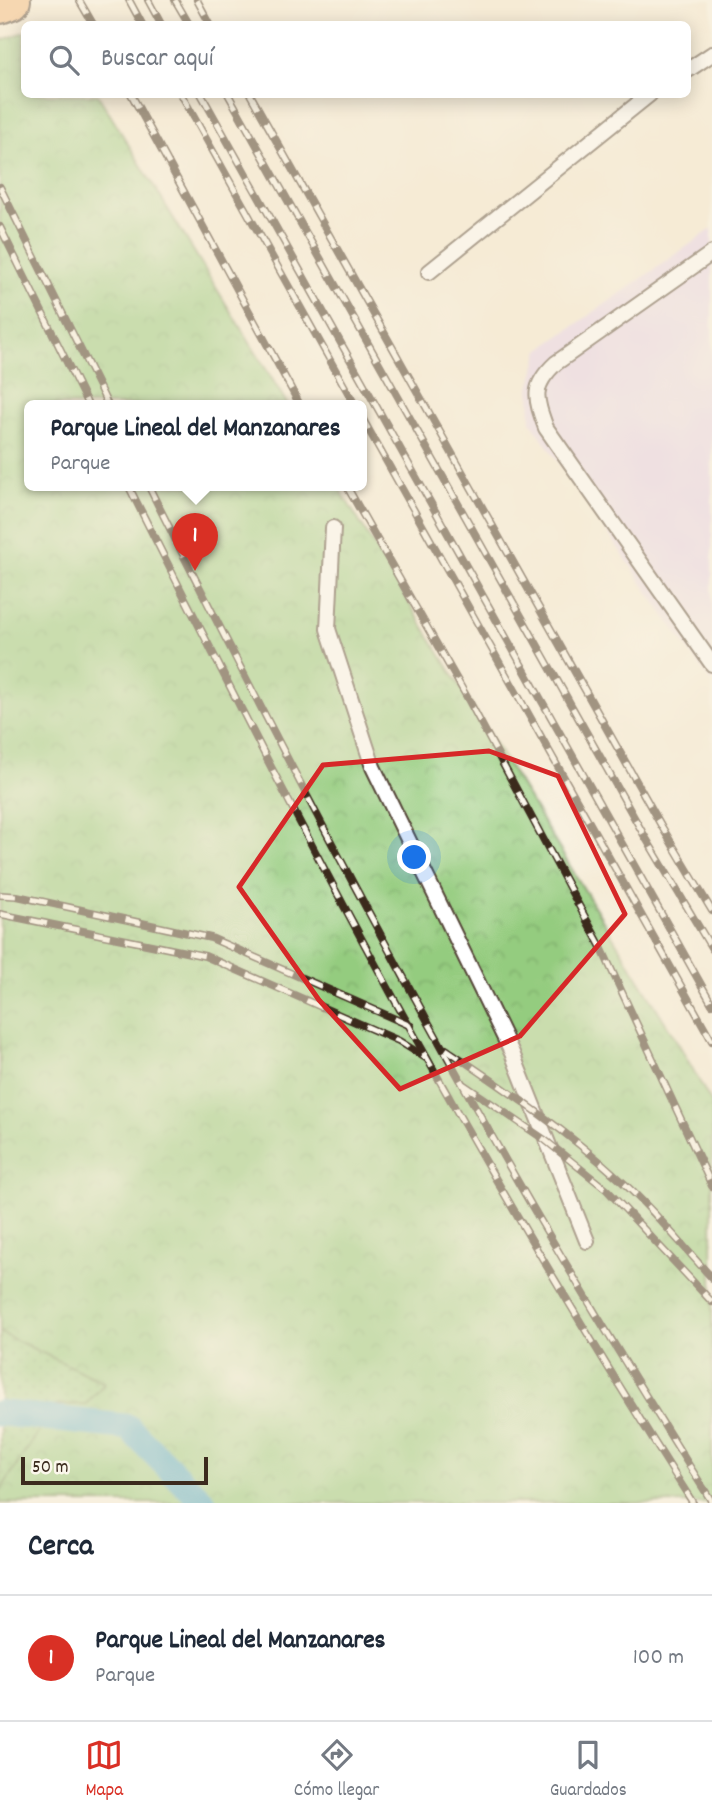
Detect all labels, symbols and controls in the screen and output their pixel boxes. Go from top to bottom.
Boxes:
search box [21,21,691,98]
icon: search [45,41,83,79]
text: Buscar aquí [101,41,213,78]
popup [24,400,367,491]
text: Parque Lineal del Manzanares [50,411,341,448]
text: Parque [50,448,110,481]
pin: 1 [172,513,218,571]
your location [397,840,431,874]
scale bar [21,1454,208,1486]
text: 50 m [32,1455,69,1482]
text: Cerca [28,1527,93,1570]
text: Parque Lineal del Manzanares [95,1623,386,1660]
text: 1 [48,1642,54,1675]
text: 100 m [633,1642,684,1675]
text: Parque [95,1660,155,1693]
tab: Mapa [85,1736,123,1805]
tab: Cómo llegar [294,1736,379,1805]
tab: Guardados [550,1736,627,1805]

